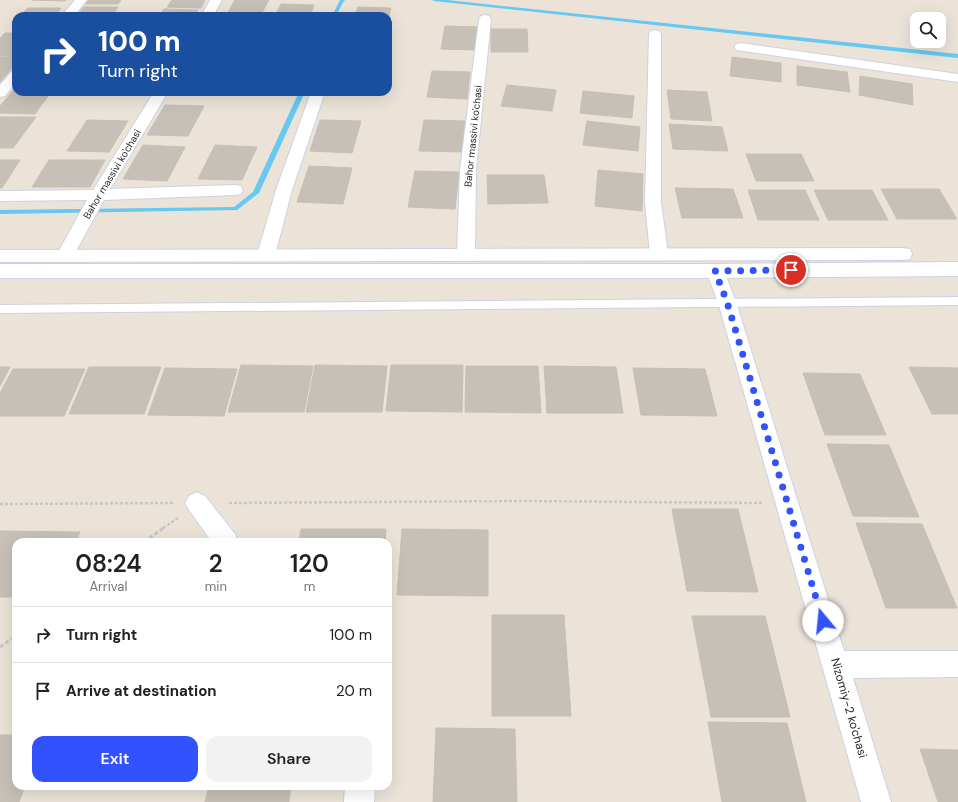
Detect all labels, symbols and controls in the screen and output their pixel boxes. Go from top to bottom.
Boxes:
map controls [910,12,946,48]
button: search [910,12,946,48]
text: 100 m [98,23,181,60]
icon: right [32,28,84,80]
text: Turn right [98,59,178,83]
street label: Bahor massivi ko'chasi [461,84,485,188]
street label: Bahor massivi ko'chasi [80,127,144,221]
pin [774,253,808,287]
icon: arrive [780,259,802,281]
text: 08:24 [75,548,142,579]
text: 2 [209,548,223,579]
text: 120 [290,548,329,579]
text: Arrival [89,578,127,595]
text: min [205,578,227,595]
text: m [304,578,315,595]
position arrow [802,600,844,642]
icon: right [32,624,54,646]
text: Turn right [66,625,137,645]
text: 100 m [329,625,372,645]
street label: Nizomiy-2 ko'chasi [827,656,871,760]
icon: arrive [32,680,54,702]
text: Arrive at destination [66,681,217,701]
text: 20 m [336,681,372,701]
button: Exit [32,736,198,782]
button: Share [206,736,372,782]

